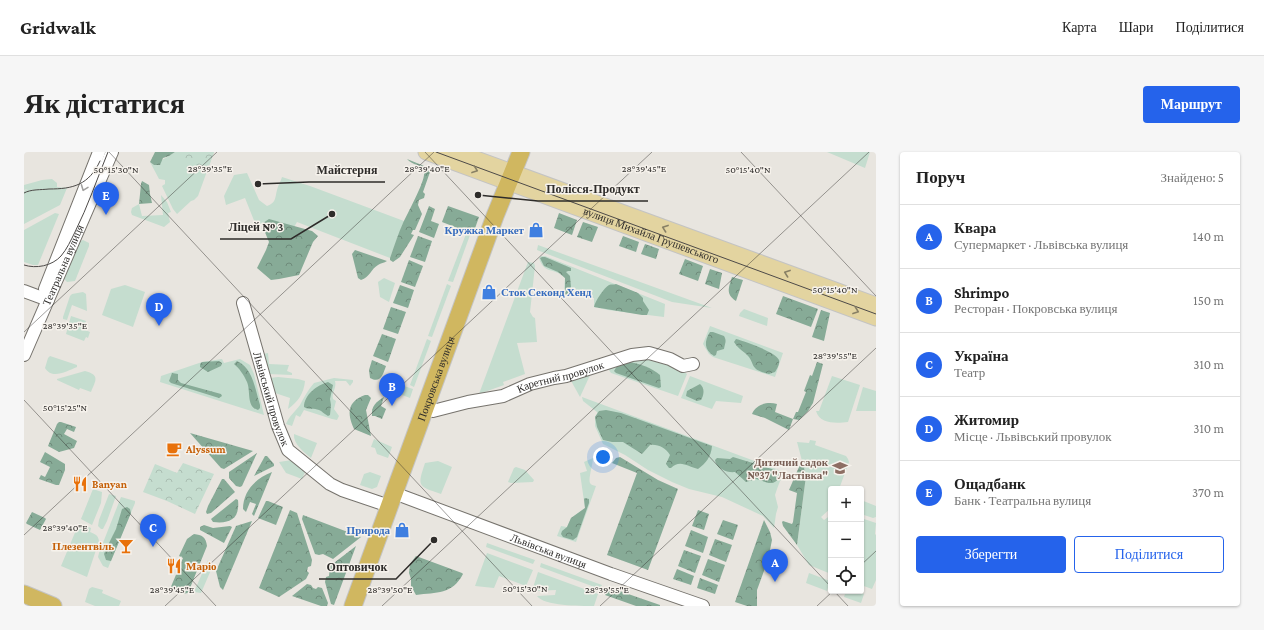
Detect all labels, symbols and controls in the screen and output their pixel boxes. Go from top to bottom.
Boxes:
text: Gridwalk [20,17,96,38]
text: Карта [1062,19,1097,35]
text: Шари [1119,19,1154,35]
text: Поділитися [1176,19,1244,35]
button: Маршрут [1143,86,1240,123]
text: Як дістатися [24,88,185,119]
callout: Майстерня [309,158,385,182]
text: 28°39'35"E [188,163,233,174]
text: Майстерня [317,163,378,177]
text: 28°39'40"E [404,163,450,174]
text: 28°39'45"E [622,163,667,174]
text: 50°15'30"N [93,164,139,175]
text: 50°15'40"N [725,164,771,175]
one-way arrow [472,166,479,174]
text: Поруч [916,168,965,187]
text: Знайдено: 5 [1160,170,1224,185]
callout: Полісся-Продукт [538,177,648,201]
pin: E [93,182,119,215]
text: Полісся-Продукт [546,182,640,196]
one-way arrow [81,185,89,192]
street label: вулиця Михайла Грушевського [582,205,721,266]
callout: Ліцей № 3 [220,215,291,239]
text: Ліцей № 3 [229,220,284,234]
text: Квара [954,220,996,236]
shop icon: Кружка Маркет [527,221,545,239]
street label: Театральна вулиця [40,223,86,307]
place label: Кружка Маркет [445,224,525,236]
one-way arrow [661,224,668,233]
text: A [925,229,933,244]
text: 140 m [1193,229,1224,244]
text: Супермаркет · Львівська вулиця [954,237,1128,252]
one-way arrow [783,269,790,277]
shop icon: Сток Секонд Хенд [480,283,498,301]
text: 50°15'40"N [812,284,858,295]
text: Shrimpo [954,285,1009,301]
place label: Сток Секонд Хенд [501,286,592,298]
pin: D [146,293,172,326]
text: B [925,293,933,308]
text: 150 m [1193,293,1224,308]
text: Ресторан · Покровська вулиця [954,301,1117,316]
one-way arrow [853,306,860,314]
text: 28°39'35"E [43,320,88,331]
street label: Покровська вулиця [415,335,457,423]
text: Україна [954,348,1009,364]
street label: Львівський провулок [251,350,292,448]
text: 28°39'55"E [813,350,858,361]
text: C [925,357,933,372]
text: 310 m [1193,357,1224,372]
street label: Каретний провулок [515,358,606,395]
text: Театр [954,365,985,380]
pin: B [379,373,405,406]
text: 50°15'25"N [43,402,88,413]
text: Житомир [954,412,1019,428]
text: D [925,421,933,436]
text: 310 m [1193,421,1224,436]
text: Місце · Львівський провулок [954,429,1111,444]
cafe icon: Alyssum [165,440,183,458]
place label: Alyssum [185,443,226,455]
your location [593,447,613,467]
place label: Дитячий садок №37 "Ластівка" [747,456,829,481]
school or university icon: Дитячий садок №37 "Ластівка" [831,459,849,477]
restaurant icon: Banyan [71,475,89,493]
text: Ощадбанк [954,476,1026,492]
place label: Banyan [92,478,128,490]
text: E [925,485,933,500]
text: 370 m [1192,485,1224,500]
map controls [828,486,864,594]
button: + [828,486,864,522]
text: Банк · Театральна вулиця [954,493,1091,508]
pin: C [140,514,166,547]
shop icon: Природа [393,521,411,539]
text: 28°39'40"E [42,522,88,533]
button: − [828,522,864,558]
place label: Природа [347,524,390,536]
street label: Львівська вулиця [509,531,588,570]
button: Зберегти [916,536,1066,573]
button: Поділитися [1074,536,1224,573]
bar icon: Плезентвіль [117,537,135,555]
place label: Плезентвіль [52,540,114,552]
pin: A [762,549,788,582]
callout: Оптовичок [319,555,396,579]
restaurant icon: Маріо [165,557,183,575]
button: locate [828,558,864,594]
place label: Маріо [186,560,217,572]
text: Оптовичок [327,560,387,574]
text: 50°15'30"N [502,583,548,594]
text: 28°39'45"E [150,584,195,595]
text: 28°39'50"E [367,584,413,595]
text: 28°39'55"E [585,584,630,595]

